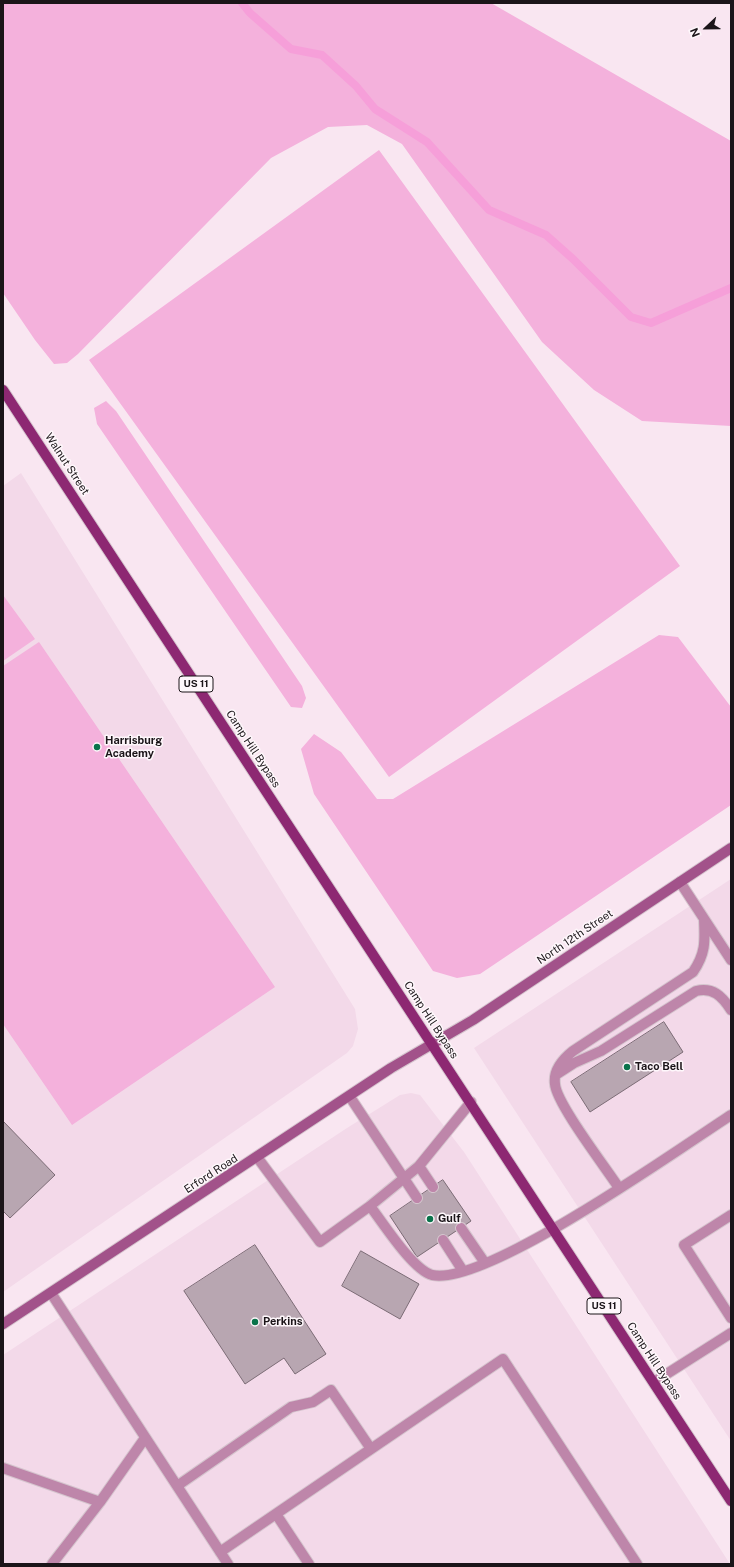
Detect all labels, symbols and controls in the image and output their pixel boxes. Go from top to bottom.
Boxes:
north arrow [686,8,726,48]
text: N [688,26,702,39]
street label: Walnut Street [42,431,92,497]
road number: US 11 [179,676,213,692]
street label: Camp Hill Bypass [223,708,283,790]
place label: Harrisburg Academy [105,734,162,760]
marker: Harrisburg Academy [92,742,102,752]
street label: North 12th Street [535,907,615,967]
street label: Camp Hill Bypass [401,979,461,1061]
place label: Taco Bell [635,1060,683,1074]
marker: Taco Bell [622,1062,632,1072]
street label: Erford Road [182,1152,240,1196]
place label: Gulf [438,1212,461,1226]
marker: Gulf [425,1214,435,1224]
road number: US 11 [587,1298,621,1314]
place label: Perkins [263,1315,302,1329]
marker: Perkins [250,1317,260,1327]
street label: Camp Hill Bypass [624,1320,684,1402]

